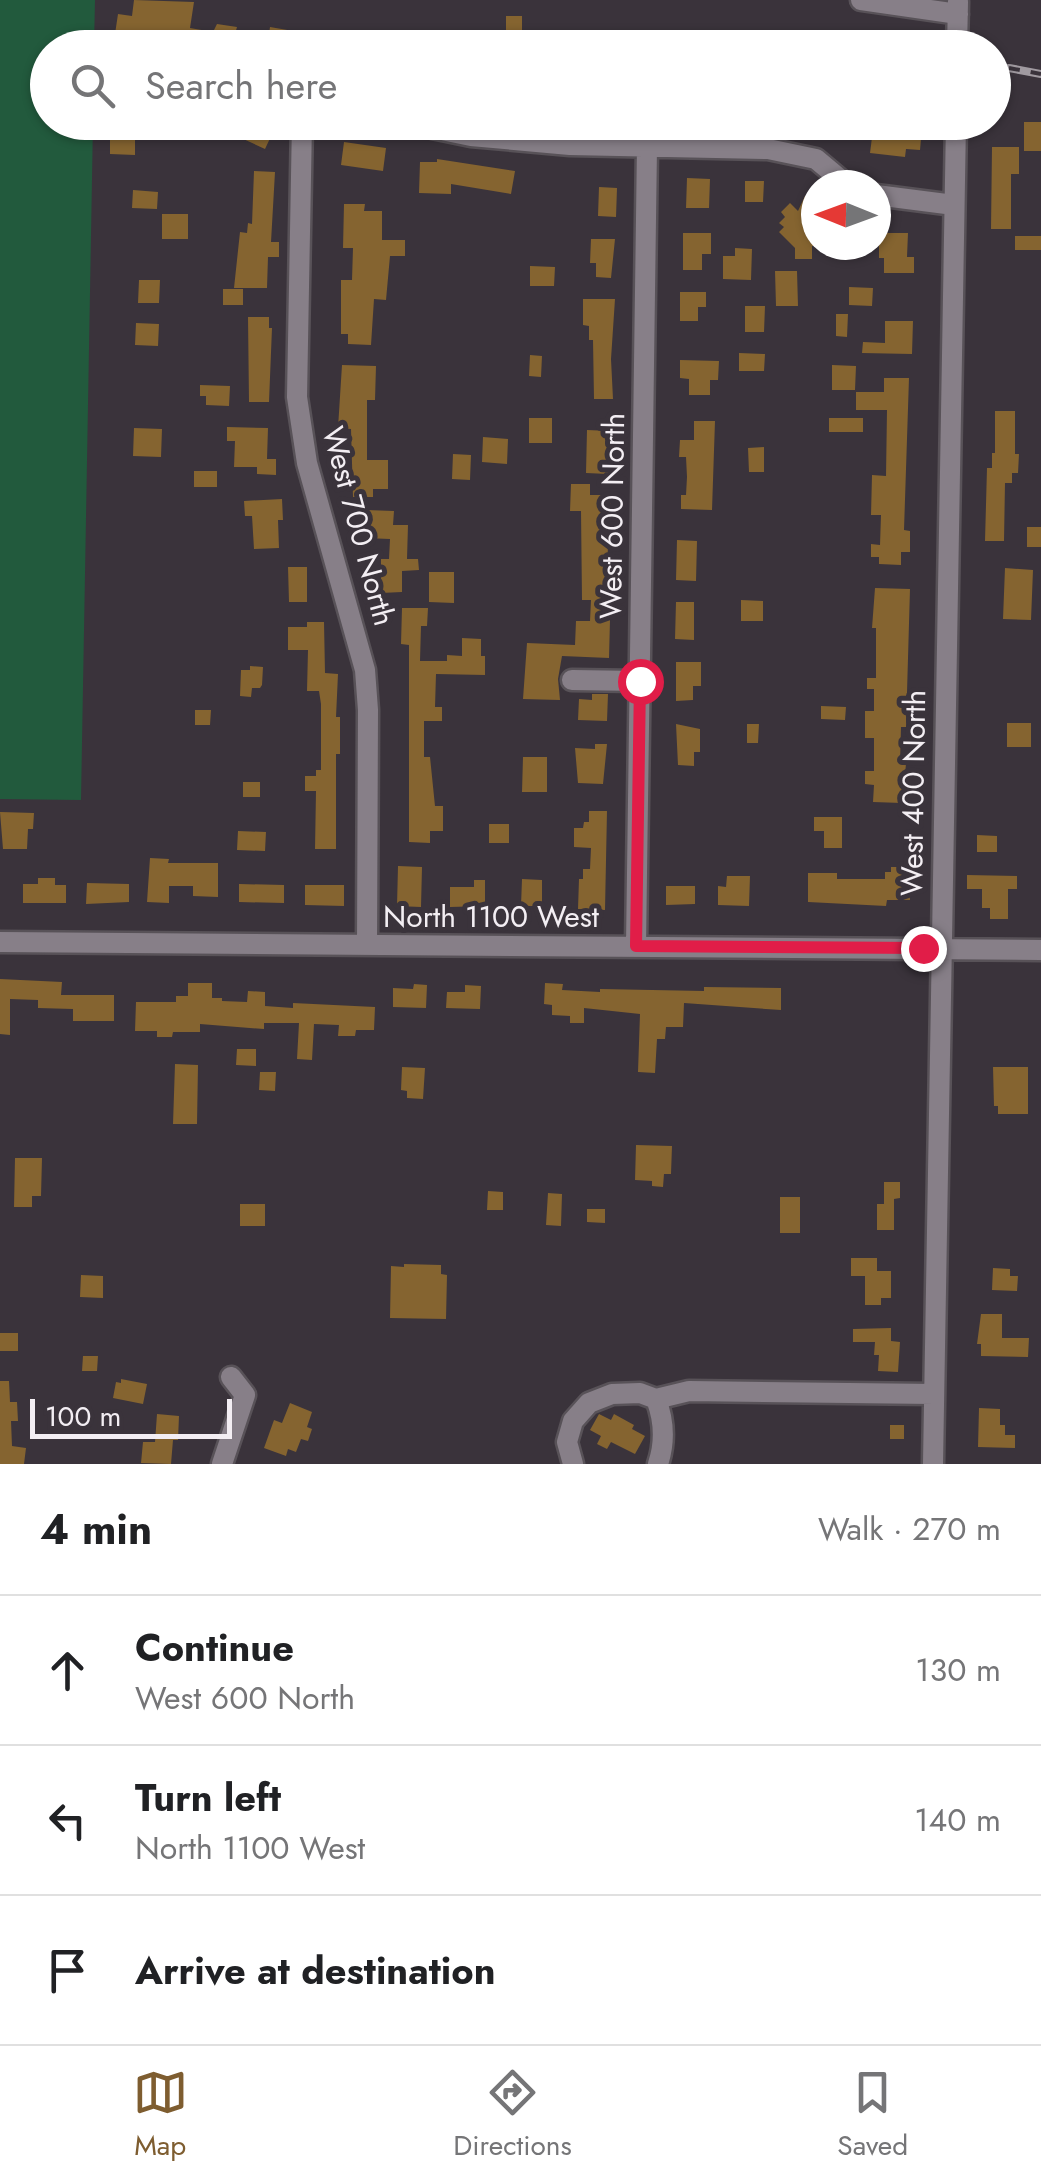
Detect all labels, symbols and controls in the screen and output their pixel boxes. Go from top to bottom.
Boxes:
search box [30,30,1011,140]
icon: search [65,58,120,113]
text: Search here [145,58,337,113]
north arrow [801,170,891,260]
street label: West 600 North [589,413,635,619]
street label: West 700 North [312,422,406,630]
route start [618,659,664,705]
street label: West 400 North [890,689,936,897]
street label: North 1100 West [383,895,600,938]
route end [901,926,947,972]
scale bar [30,1394,232,1438]
text: 100 m [45,1396,121,1437]
text: 4 min [40,1499,152,1560]
text: Walk · 270 m [818,1506,1001,1552]
text: Continue [135,1620,294,1675]
icon: ahead [40,1643,95,1698]
text: 130 m [915,1647,1001,1693]
text: West 600 North [135,1675,355,1721]
text: Turn left [135,1770,281,1825]
icon: left [40,1793,95,1848]
text: 140 m [914,1797,1001,1843]
text: North 1100 West [135,1825,365,1871]
icon: arrive [40,1943,95,1998]
text: Arrive at destination [135,1943,496,1998]
tab: Map [133,2065,188,2166]
tab: Directions [453,2065,572,2166]
tab: Saved [837,2065,908,2166]

